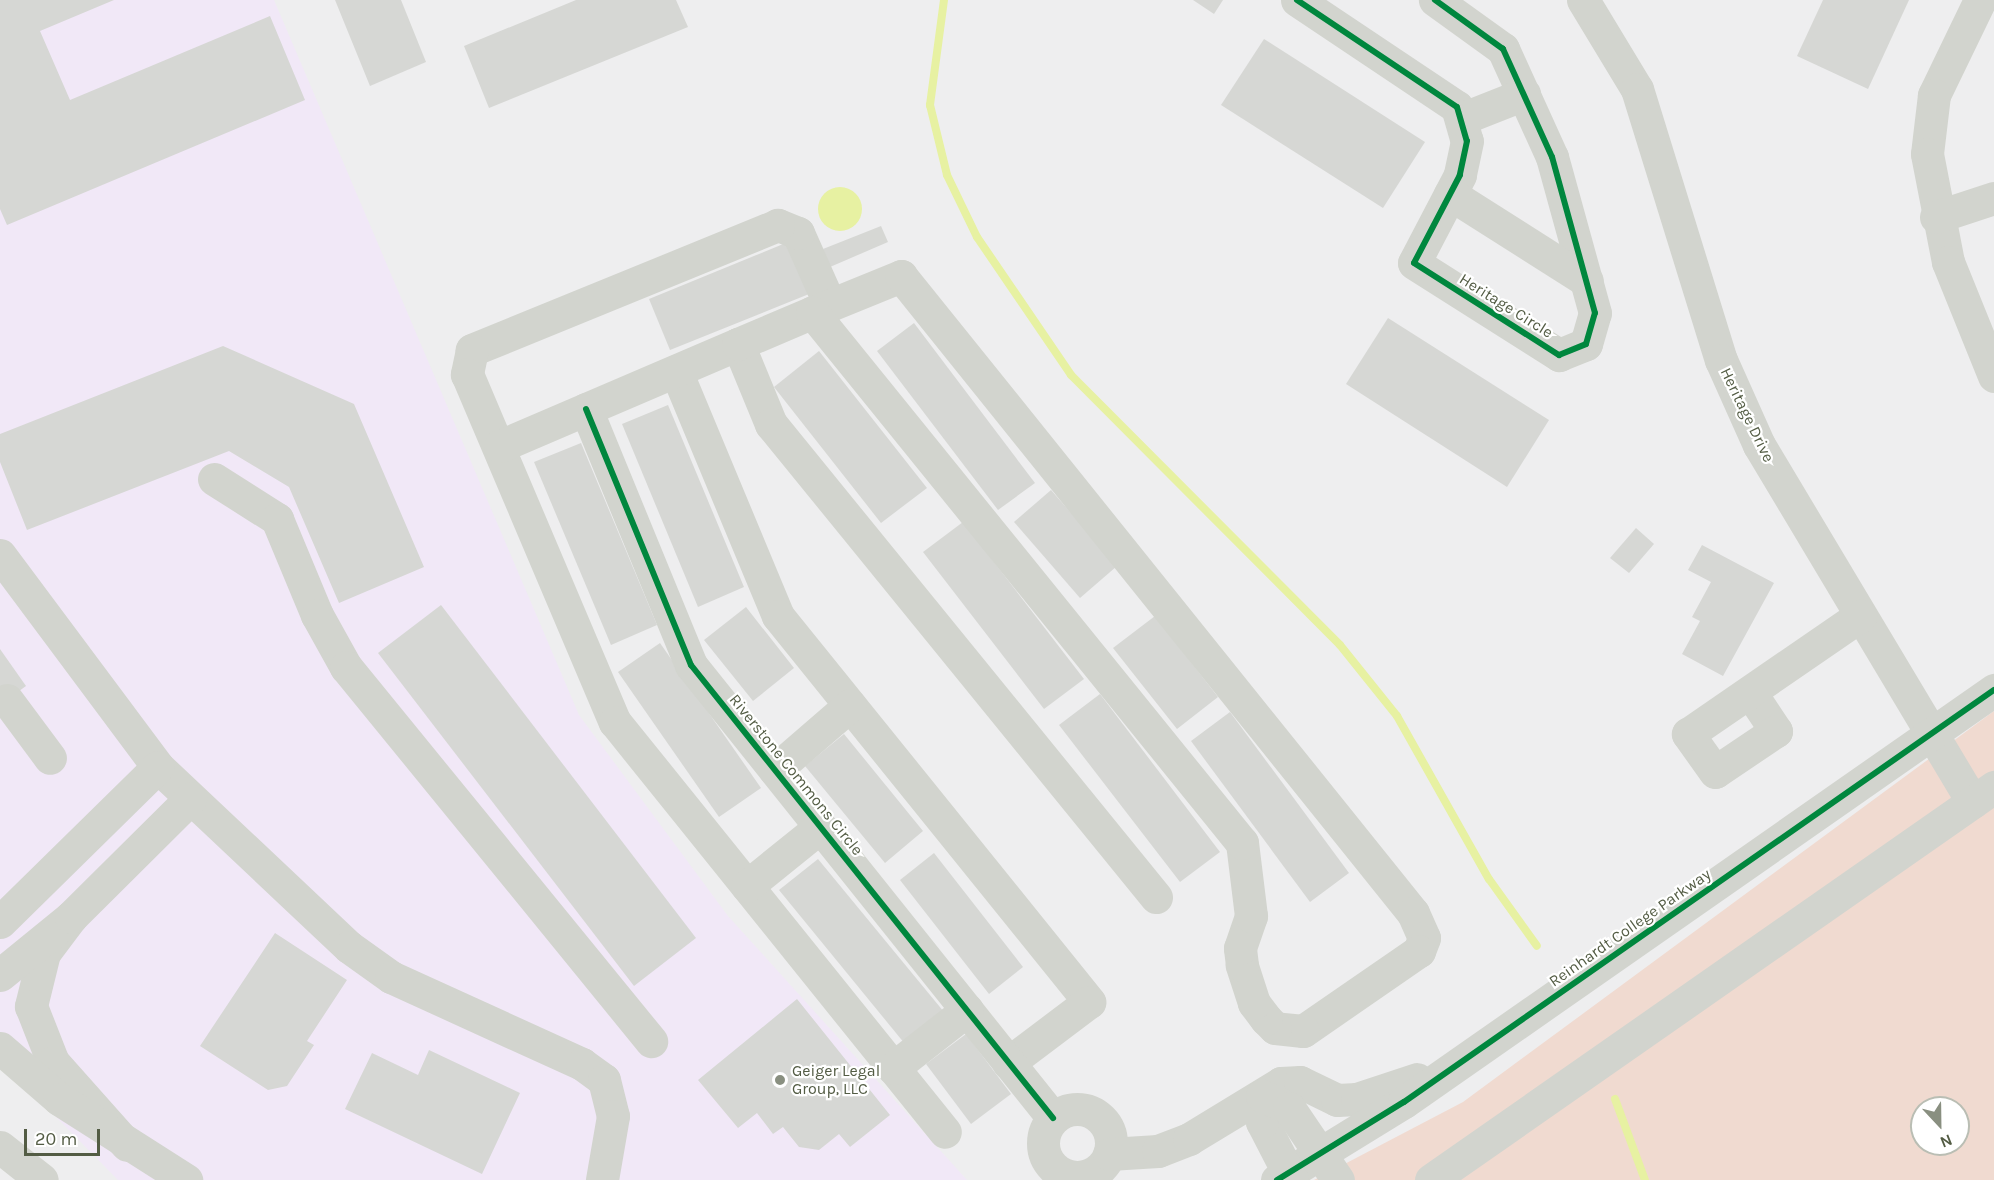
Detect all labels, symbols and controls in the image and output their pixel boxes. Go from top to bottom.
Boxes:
street label: Heritage Circle [1456,270,1556,342]
street label: Heritage Drive [1716,365,1778,465]
street label: Riverstone Commons Circle [725,691,867,859]
street label: Reinhardt College Parkway [1545,865,1715,991]
place label: Geiger Legal Group, LLC [792,1061,880,1099]
marker: Geiger Legal Group, LLC [773,1073,787,1087]
north arrow [1910,1096,1970,1156]
scale bar [27,1117,104,1155]
text: 20 m [35,1128,77,1150]
text: N [1937,1130,1955,1152]

